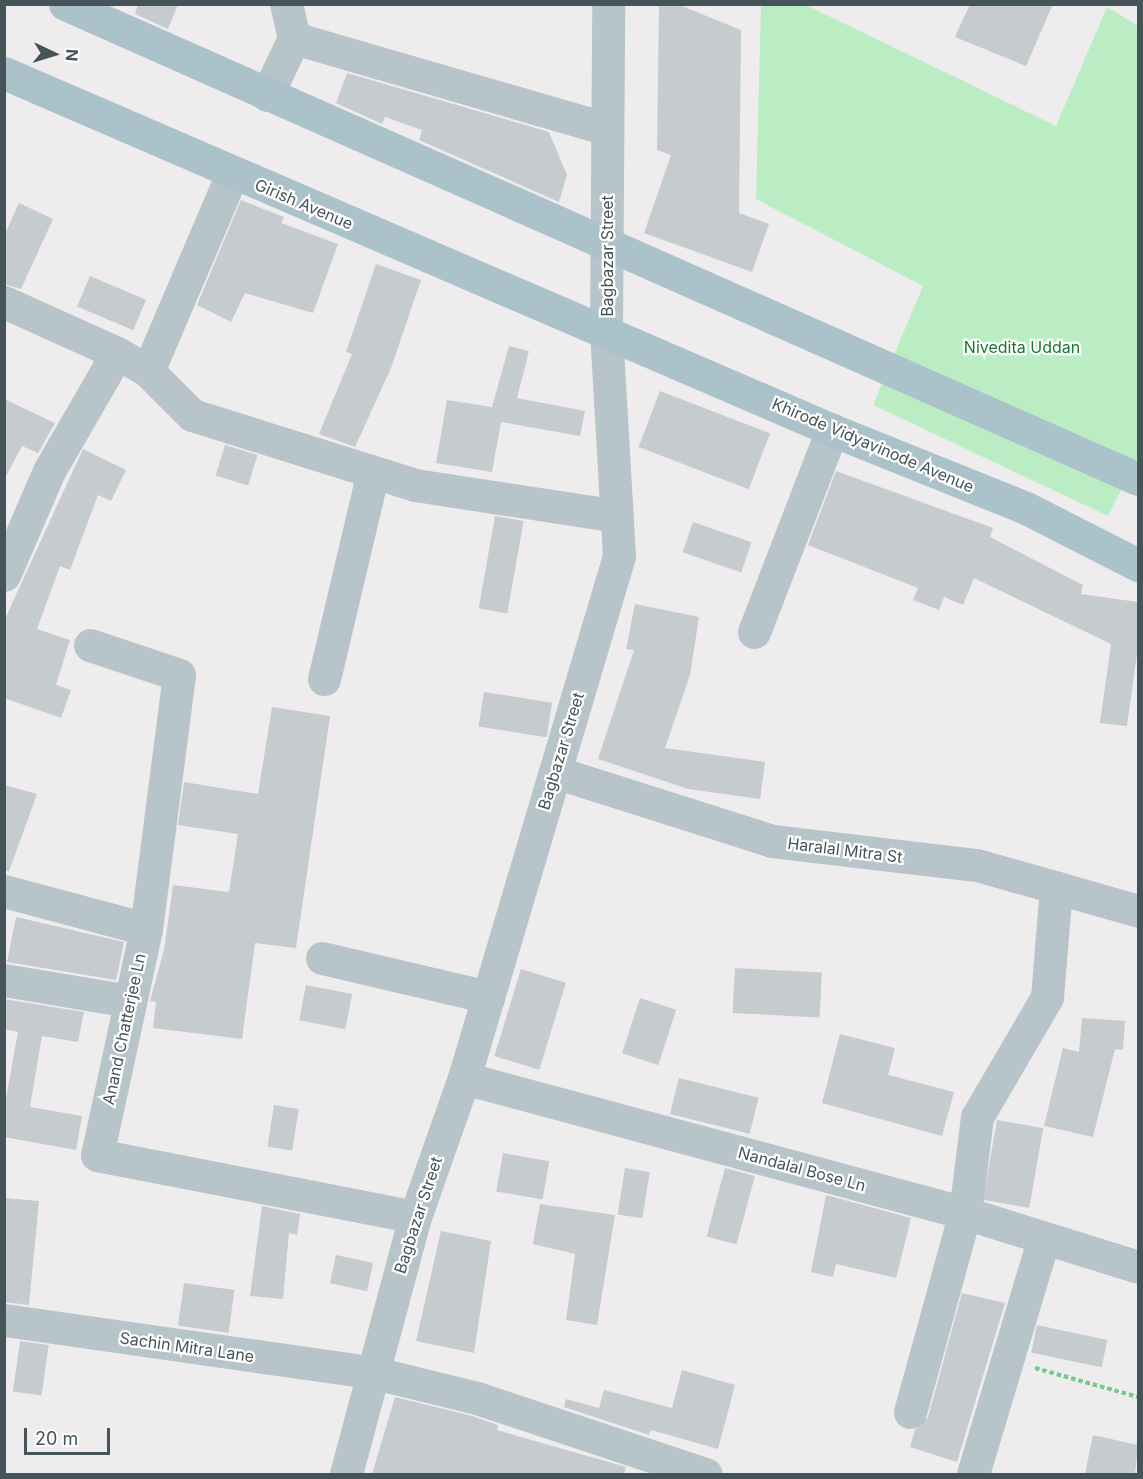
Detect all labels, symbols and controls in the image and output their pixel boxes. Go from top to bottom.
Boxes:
north arrow [24,24,84,84]
text: N [62,48,82,62]
street label: Girish Avenue [252,175,356,233]
street label: Bagbazar Street [597,195,617,317]
park label: Nivedita Uddan [964,337,1080,357]
street label: Khirode Vidyavinode Avenue [769,394,977,496]
street label: Bagbazar Street [534,690,588,812]
street label: Haralal Mitra St [786,833,904,867]
street label: Anand Chatterjee Ln [99,951,149,1107]
street label: Nandalal Bose Ln [736,1143,868,1195]
street label: Bagbazar Street [390,1154,446,1276]
street label: Sachin Mitra Lane [119,1328,255,1366]
scale bar [27,1416,112,1454]
text: 20 m [35,1428,78,1449]

